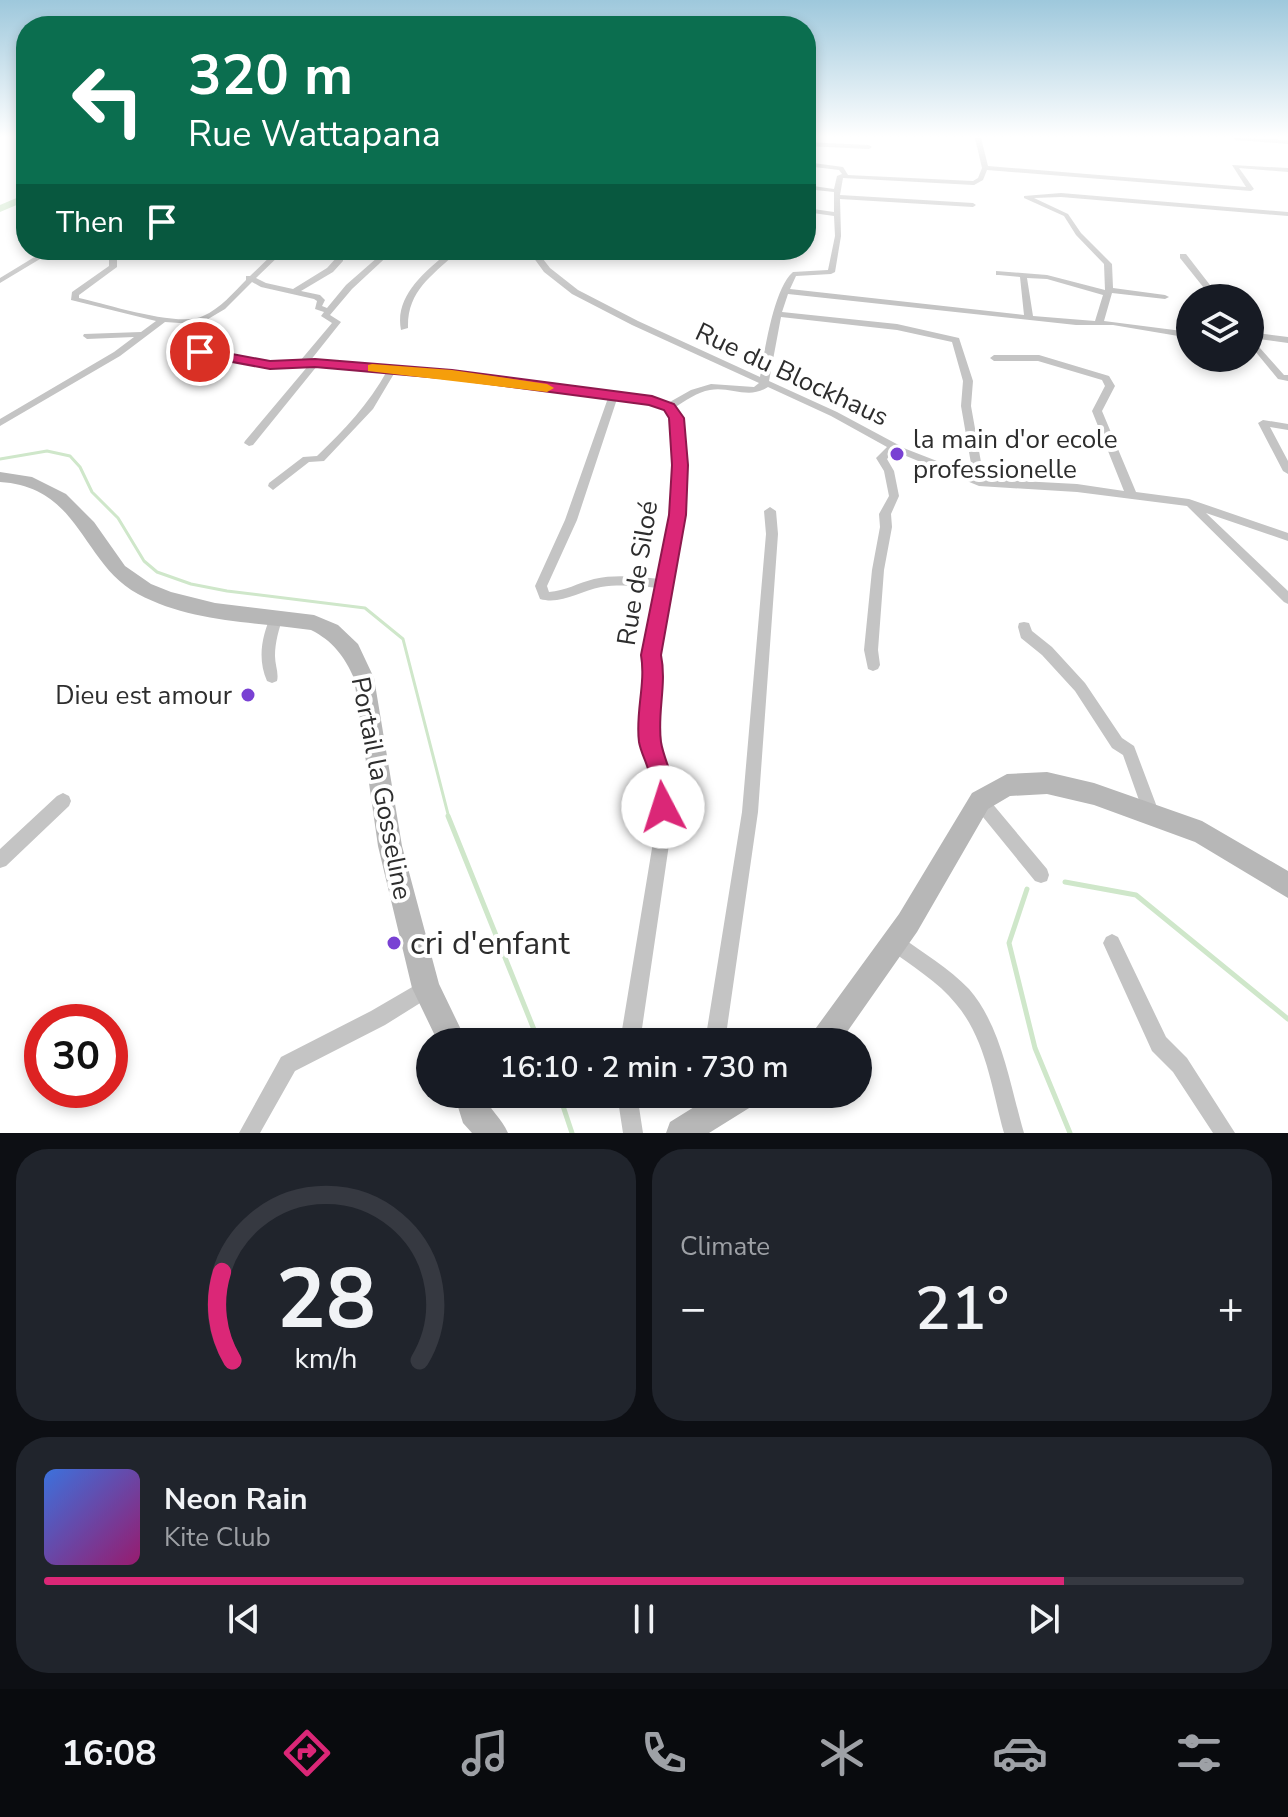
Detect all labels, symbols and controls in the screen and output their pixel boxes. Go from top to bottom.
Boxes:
text: 320 m [188,37,353,114]
icon: left [56,48,160,152]
text: Rue Wattapana [188,110,441,159]
icon: arrive [140,200,184,244]
text: Then [56,202,124,243]
map controls [1176,284,1264,372]
button: layers [1176,284,1264,372]
street label: Rue du Blockhaus [690,314,894,435]
pin [166,318,234,386]
icon: arrive [178,330,222,374]
place label: la main d'or ecole professionelle [913,422,1118,487]
marker: la main d'or ecole professionelle [888,445,906,463]
street label: Rue de Siloé [609,498,666,648]
street label: Portail la Gosseline [343,674,420,902]
place label: Dieu est amour [55,678,233,713]
marker: Dieu est amour [239,686,257,704]
position arrow [621,765,705,849]
place label: cri d'enfant [410,922,570,965]
marker: cri d'enfant [385,934,403,952]
speed limit sign: 30 [24,1004,128,1108]
text: 16:10 · 2 min · 730 m [499,1047,789,1088]
text: Climate [680,1229,770,1264]
text: 28 [276,1243,376,1356]
text: 21° [915,1268,1009,1350]
text: − [680,1279,706,1339]
text: + [1218,1279,1244,1339]
text: km/h [295,1339,357,1378]
text: Neon Rain [164,1479,308,1520]
text: Kite Club [164,1520,271,1555]
icon: previous [222,1597,266,1641]
icon: pause [622,1597,666,1641]
icon: next [1022,1597,1066,1641]
icon: directions [279,1725,335,1781]
icon: music [457,1725,513,1781]
icon: phone [636,1725,692,1781]
icon: climate [814,1725,870,1781]
icon: car [992,1725,1048,1781]
icon: filters [1171,1725,1227,1781]
text: 16:08 [61,1729,157,1778]

